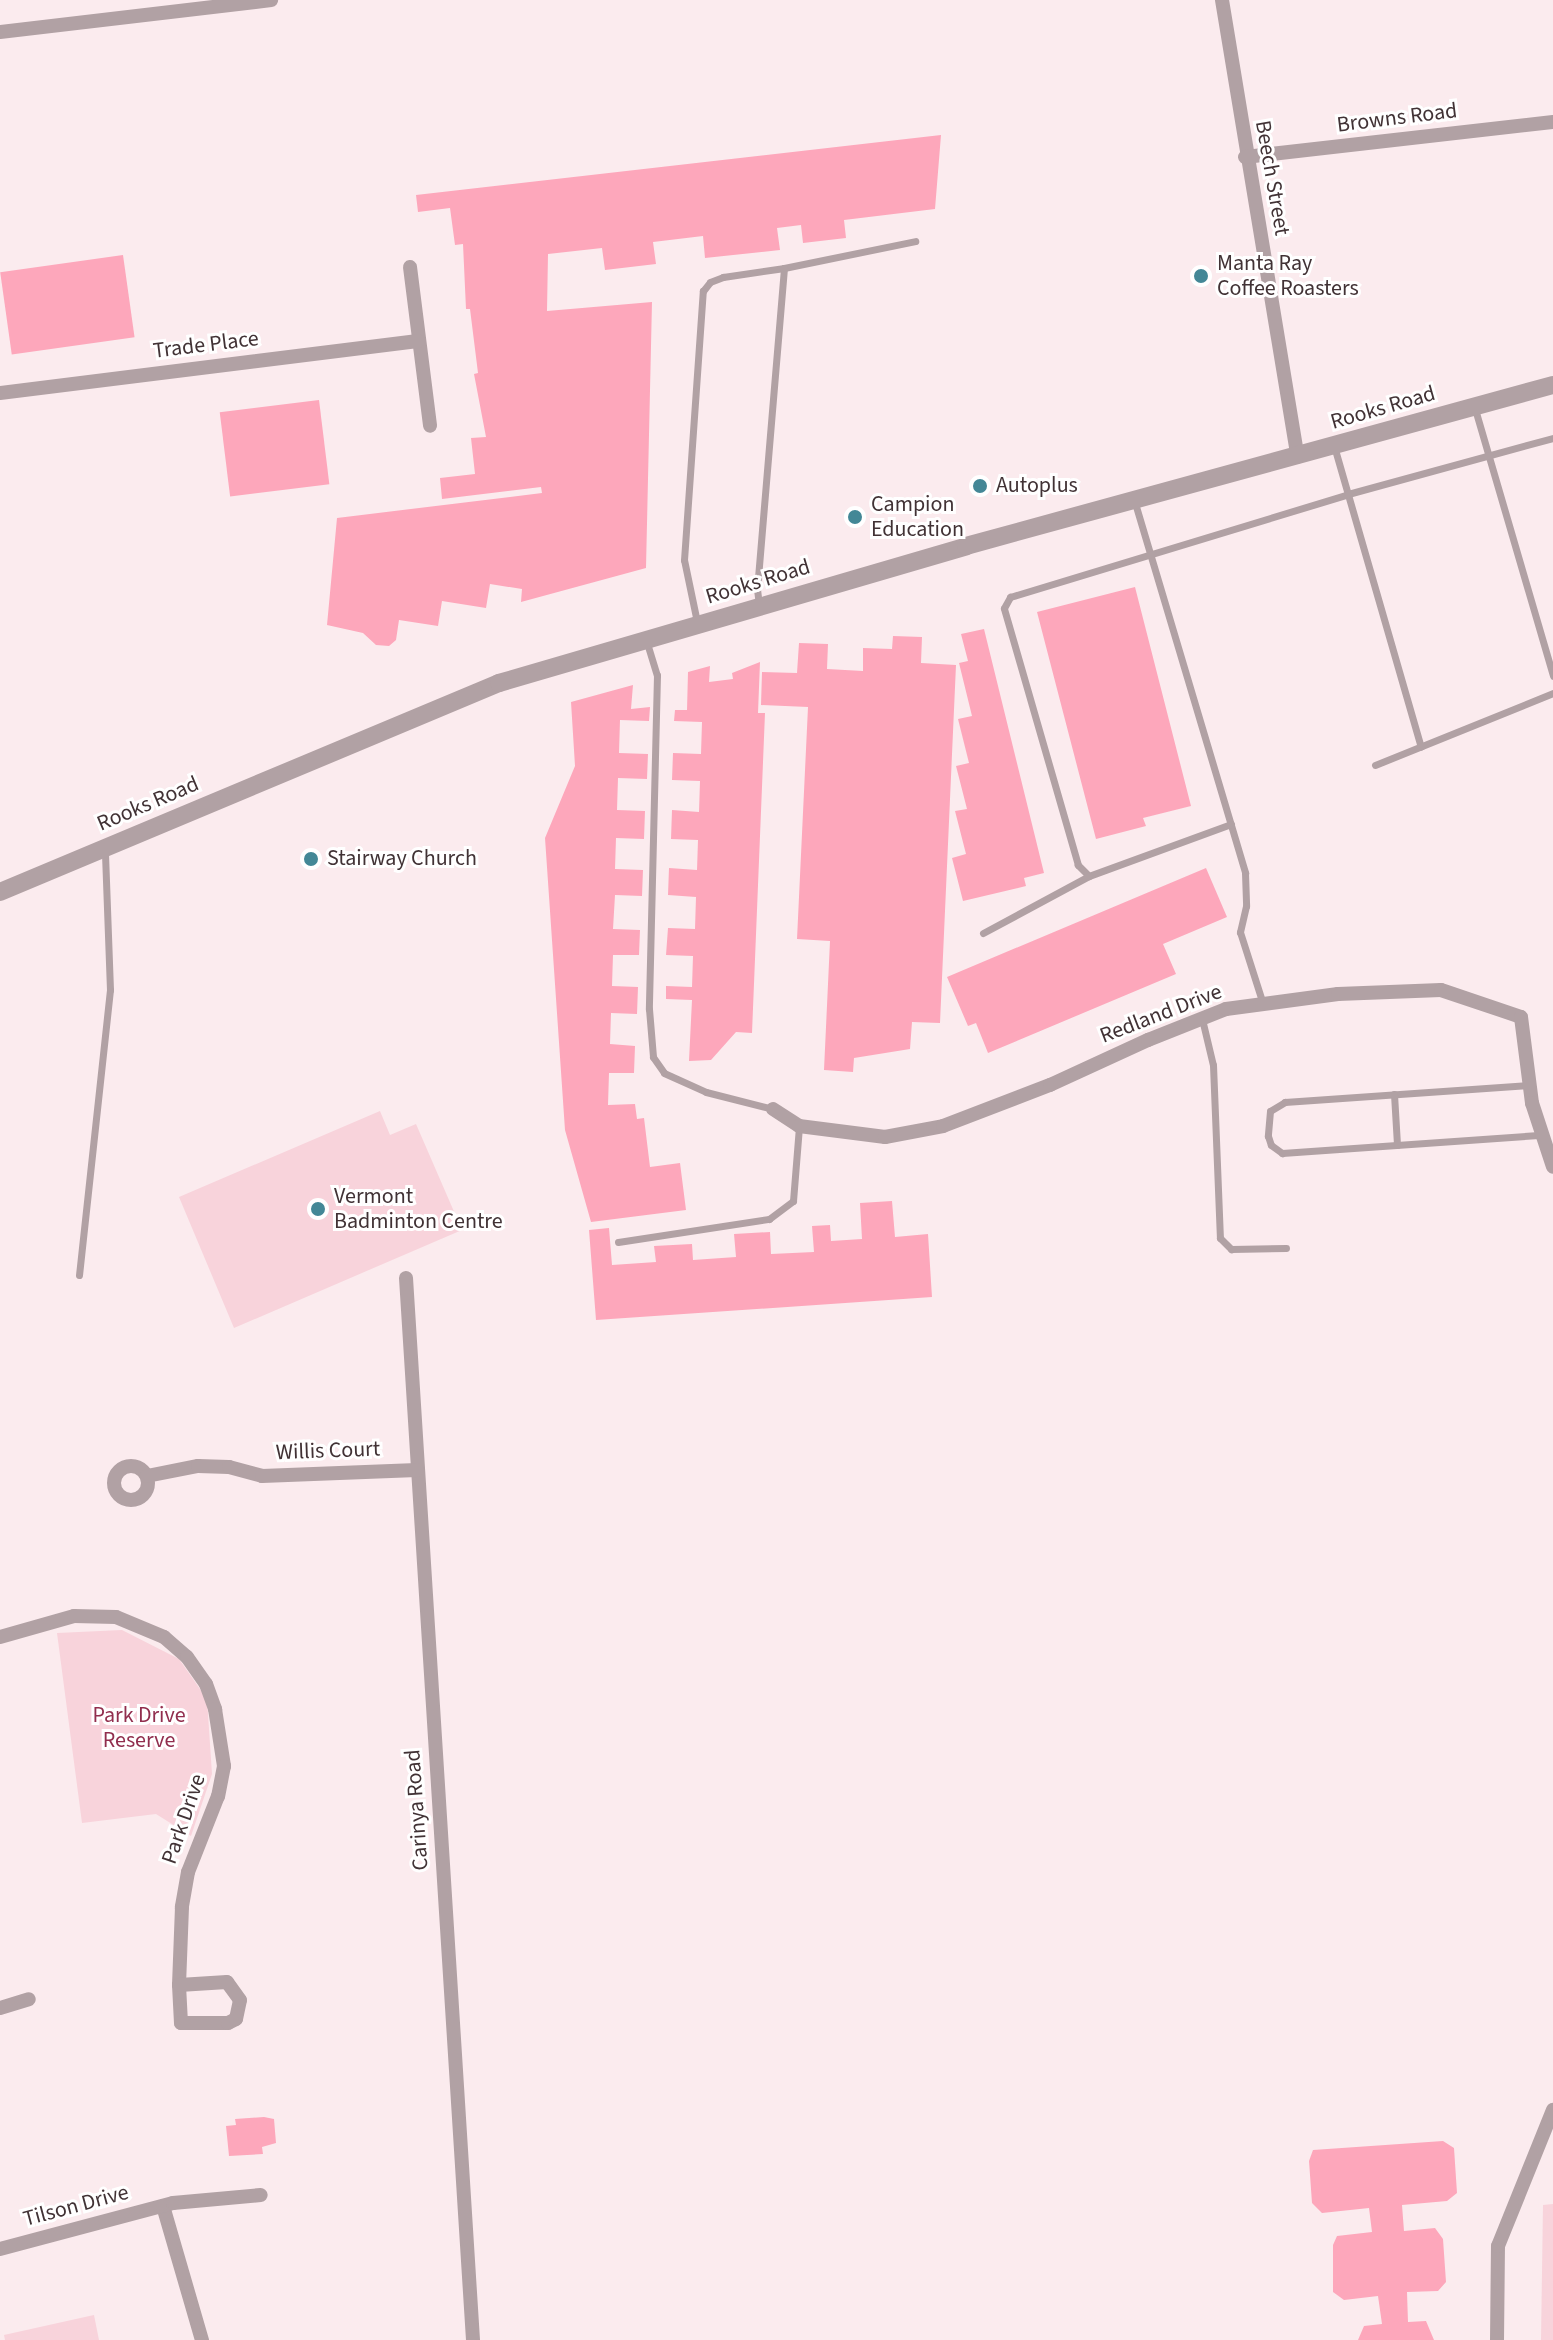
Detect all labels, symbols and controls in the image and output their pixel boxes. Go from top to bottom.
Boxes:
street label: Browns Road [1335,98,1459,138]
street label: Beech Street [1249,118,1295,238]
place label: Manta Ray Coffee Roasters [1217,250,1359,302]
marker: Manta Ray Coffee Roasters [1192,267,1210,285]
street label: Trade Place [152,325,260,365]
street label: Rooks Road [1328,380,1438,436]
place label: Autoplus [996,473,1078,499]
marker: Autoplus [971,477,989,495]
place label: Campion Education [871,491,964,542]
marker: Campion Education [846,508,864,526]
street label: Rooks Road [703,554,813,610]
street label: Rooks Road [93,771,203,837]
place label: Stairway Church [327,846,477,872]
marker: Stairway Church [302,850,320,868]
street label: Redland Drive [1096,979,1226,1049]
place label: Vermont Badminton Centre [334,1183,503,1234]
marker: Vermont Badminton Centre [309,1200,327,1218]
street label: Willis Court [275,1436,381,1466]
park label: Park Drive Reserve [92,1702,186,1754]
street label: Carinya Road [400,1749,434,1871]
street label: Park Drive [156,1771,212,1867]
street label: Tilson Drive [20,2179,132,2233]

